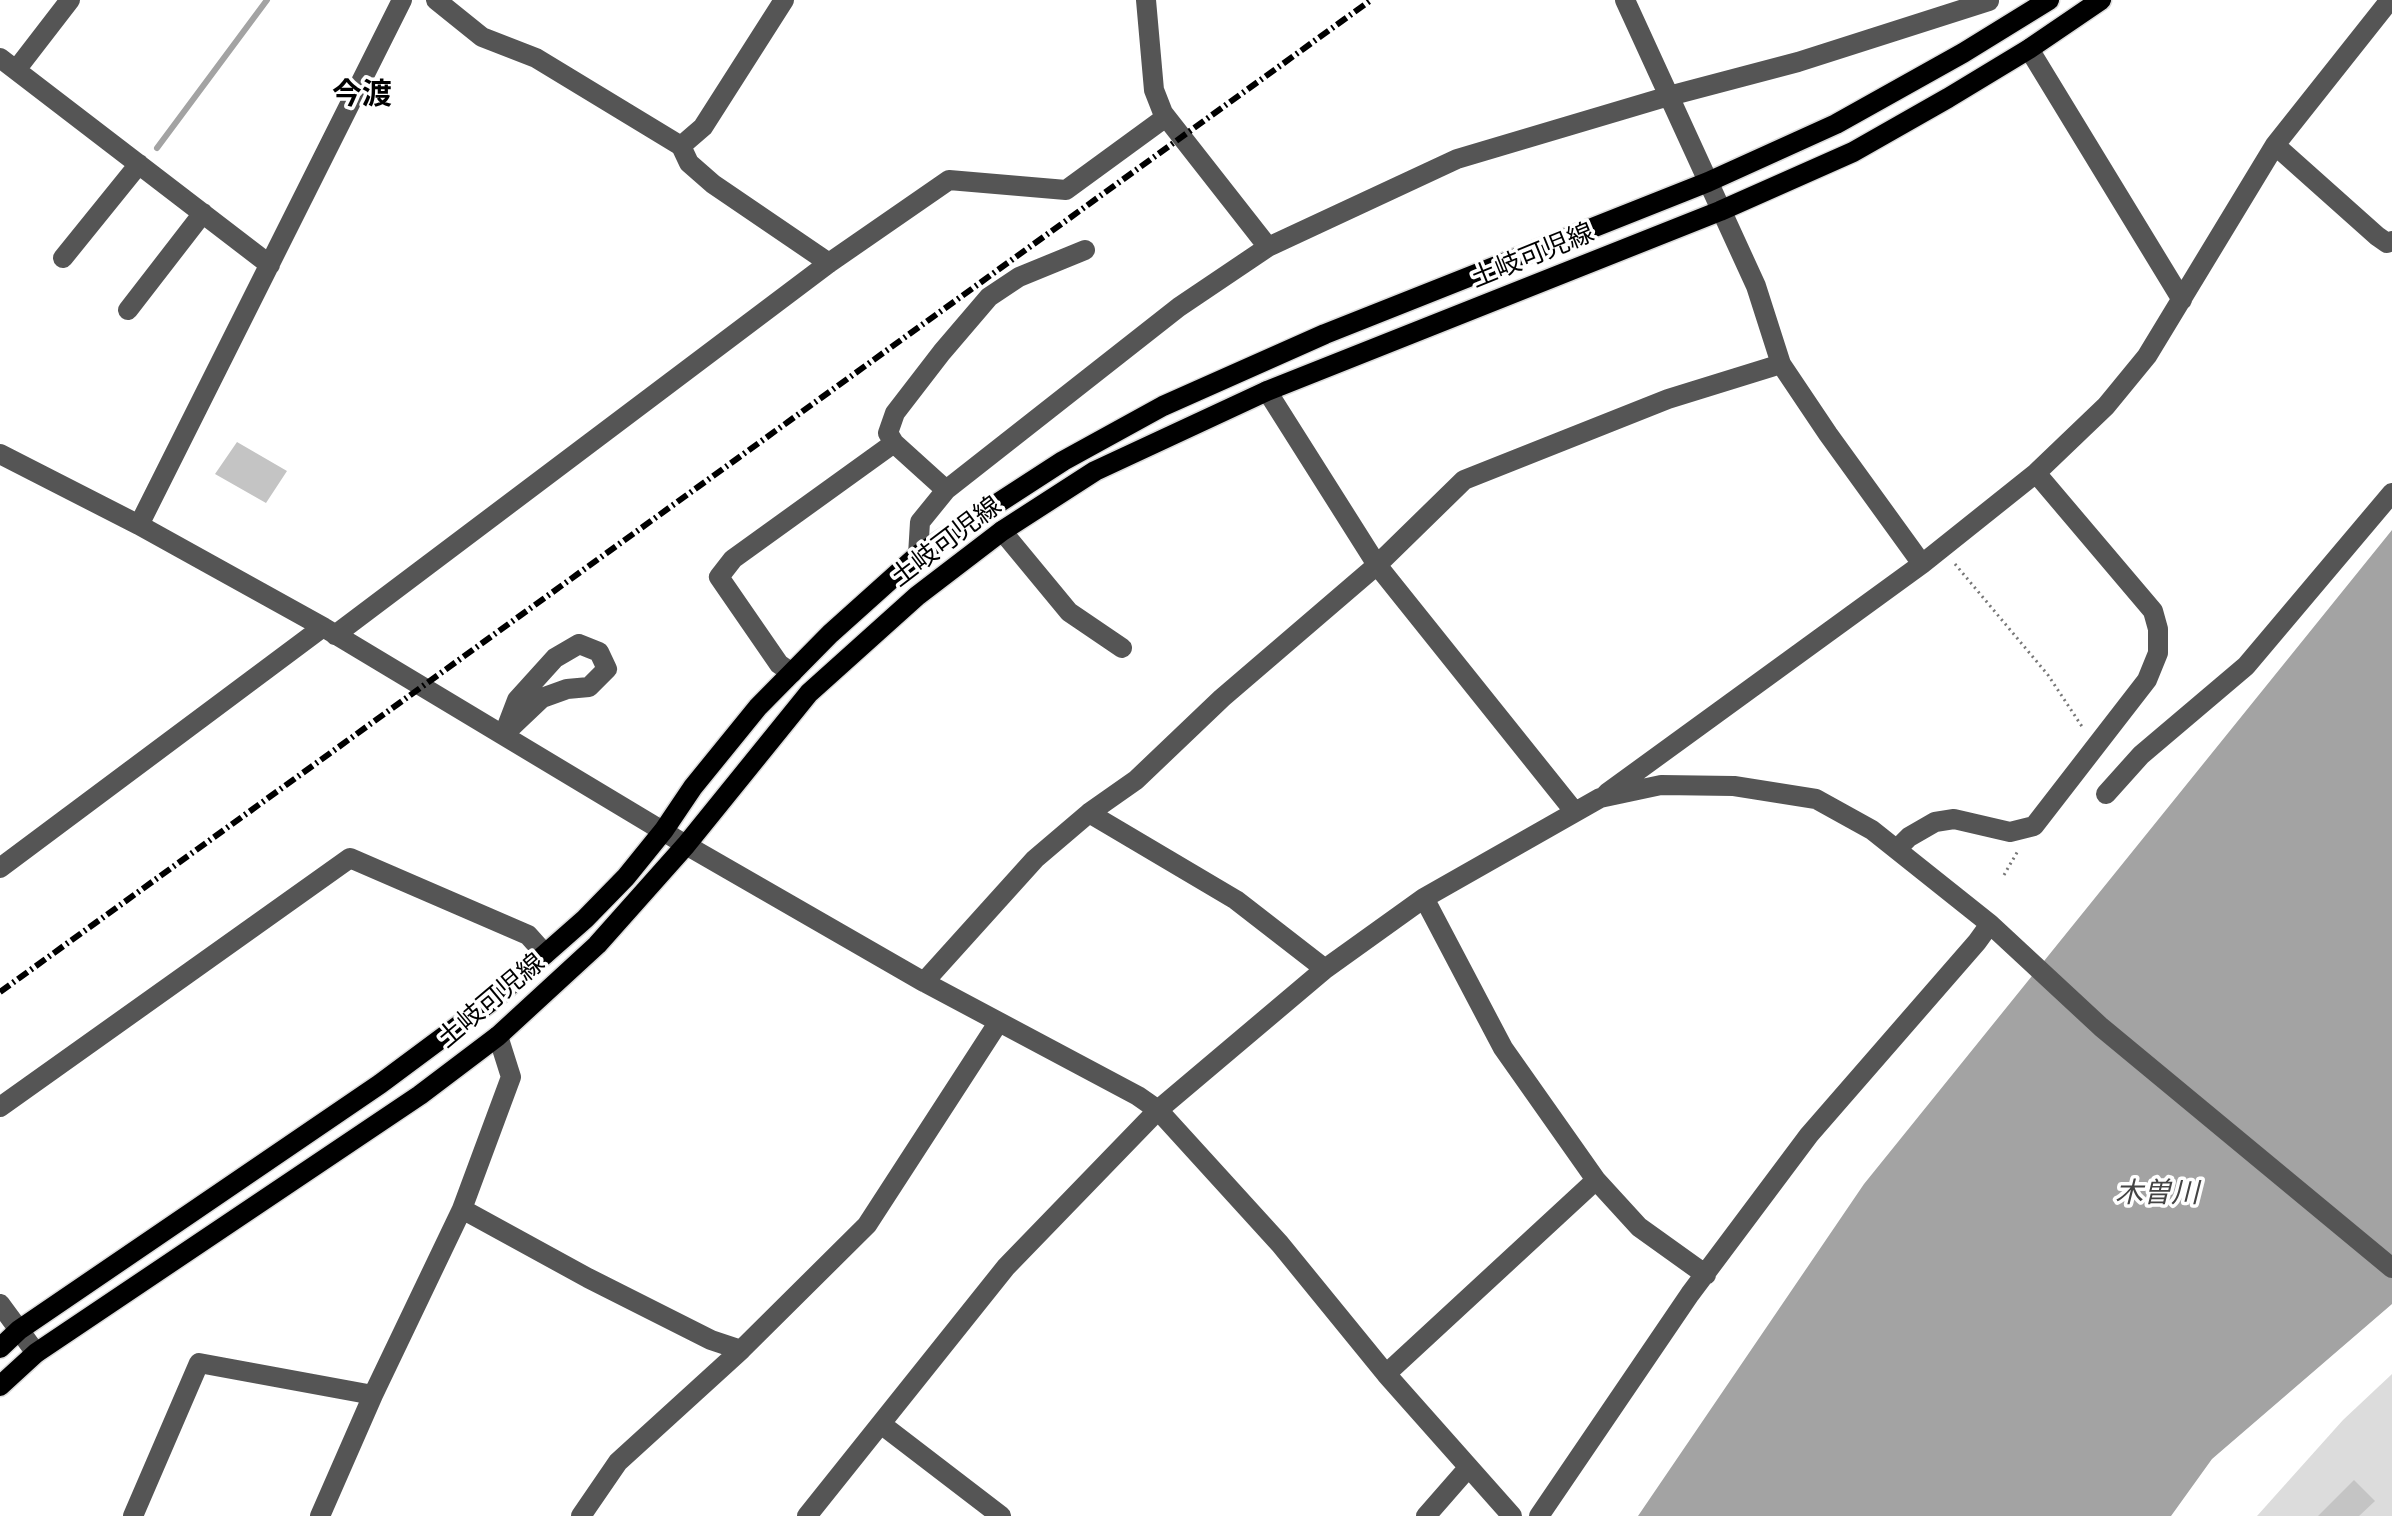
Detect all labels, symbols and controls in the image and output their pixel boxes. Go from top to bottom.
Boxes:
district label: 今渡 [332,78,392,114]
street label: 土岐可児線 [1467,218,1599,296]
street label: 土岐可児線 [886,491,1008,595]
street label: 土岐可児線 [432,948,552,1056]
water label: 木曽川 [2115,1178,2199,1212]

